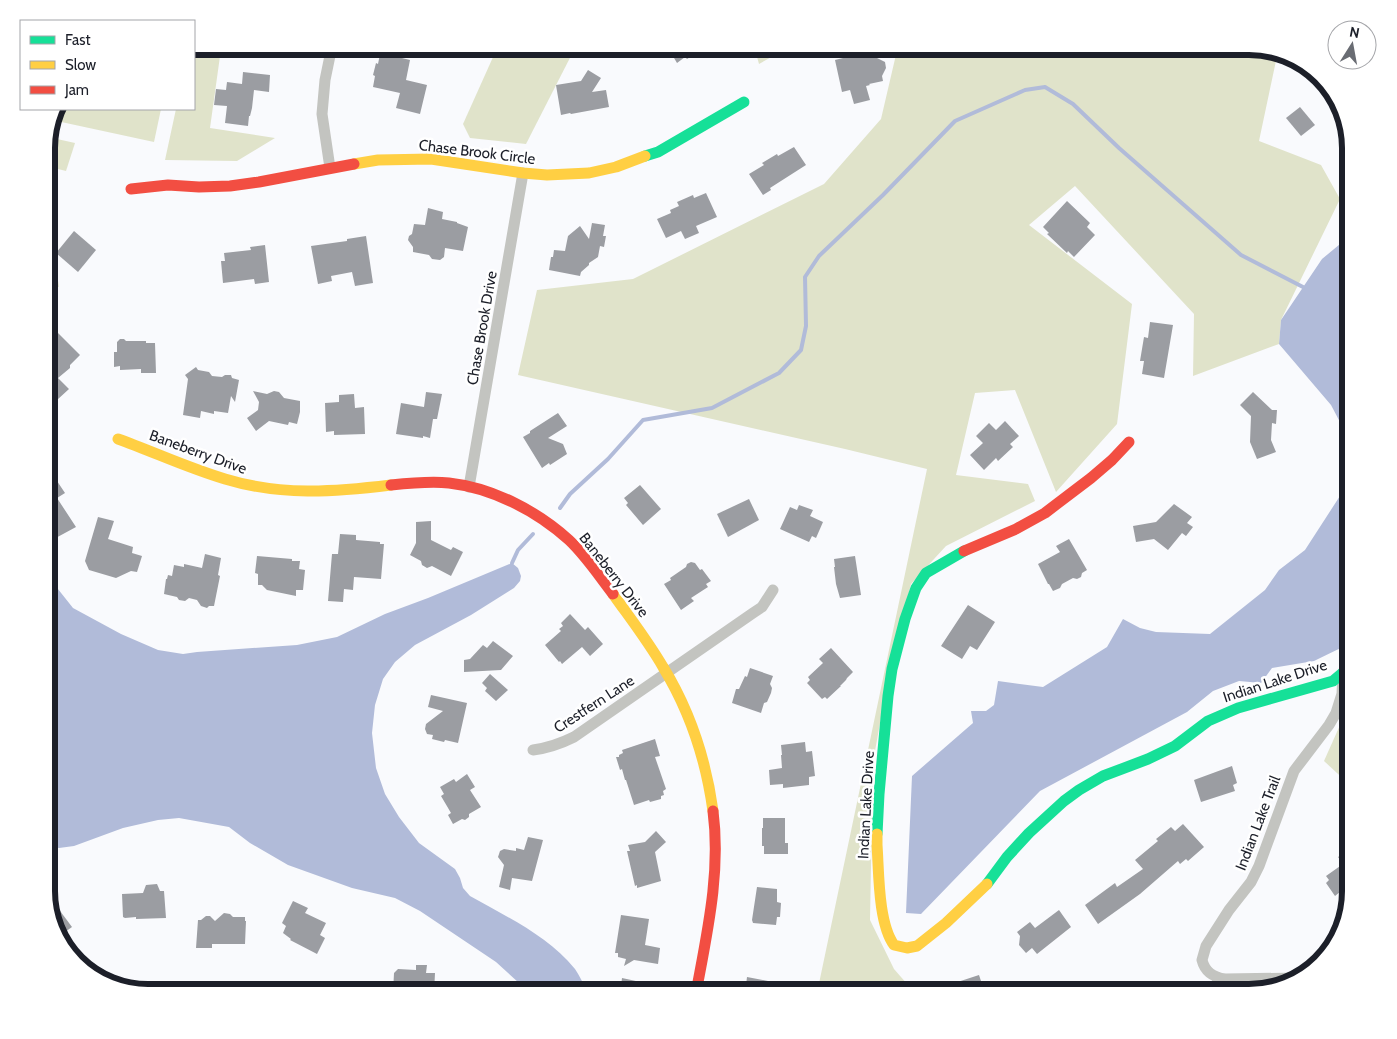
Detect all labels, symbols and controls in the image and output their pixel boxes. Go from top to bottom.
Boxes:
legend [20,20,195,110]
north arrow [1327,20,1377,70]
text: N [1348,22,1361,42]
text: Fast [65,31,90,49]
text: Slow [65,56,96,74]
text: Jam [64,81,89,99]
street label: Chase Brook Circle [418,136,537,168]
street label: Chase Brook Drive [463,269,501,386]
street label: Baneberry Drive [147,426,249,478]
street label: Baneberry Drive [575,529,653,621]
street label: Indian Lake Drive [1221,656,1330,706]
street label: Crestfern Lane [550,671,638,737]
street label: Indian Lake Drive [854,750,878,860]
street label: Indian Lake Trail [1232,773,1284,873]

